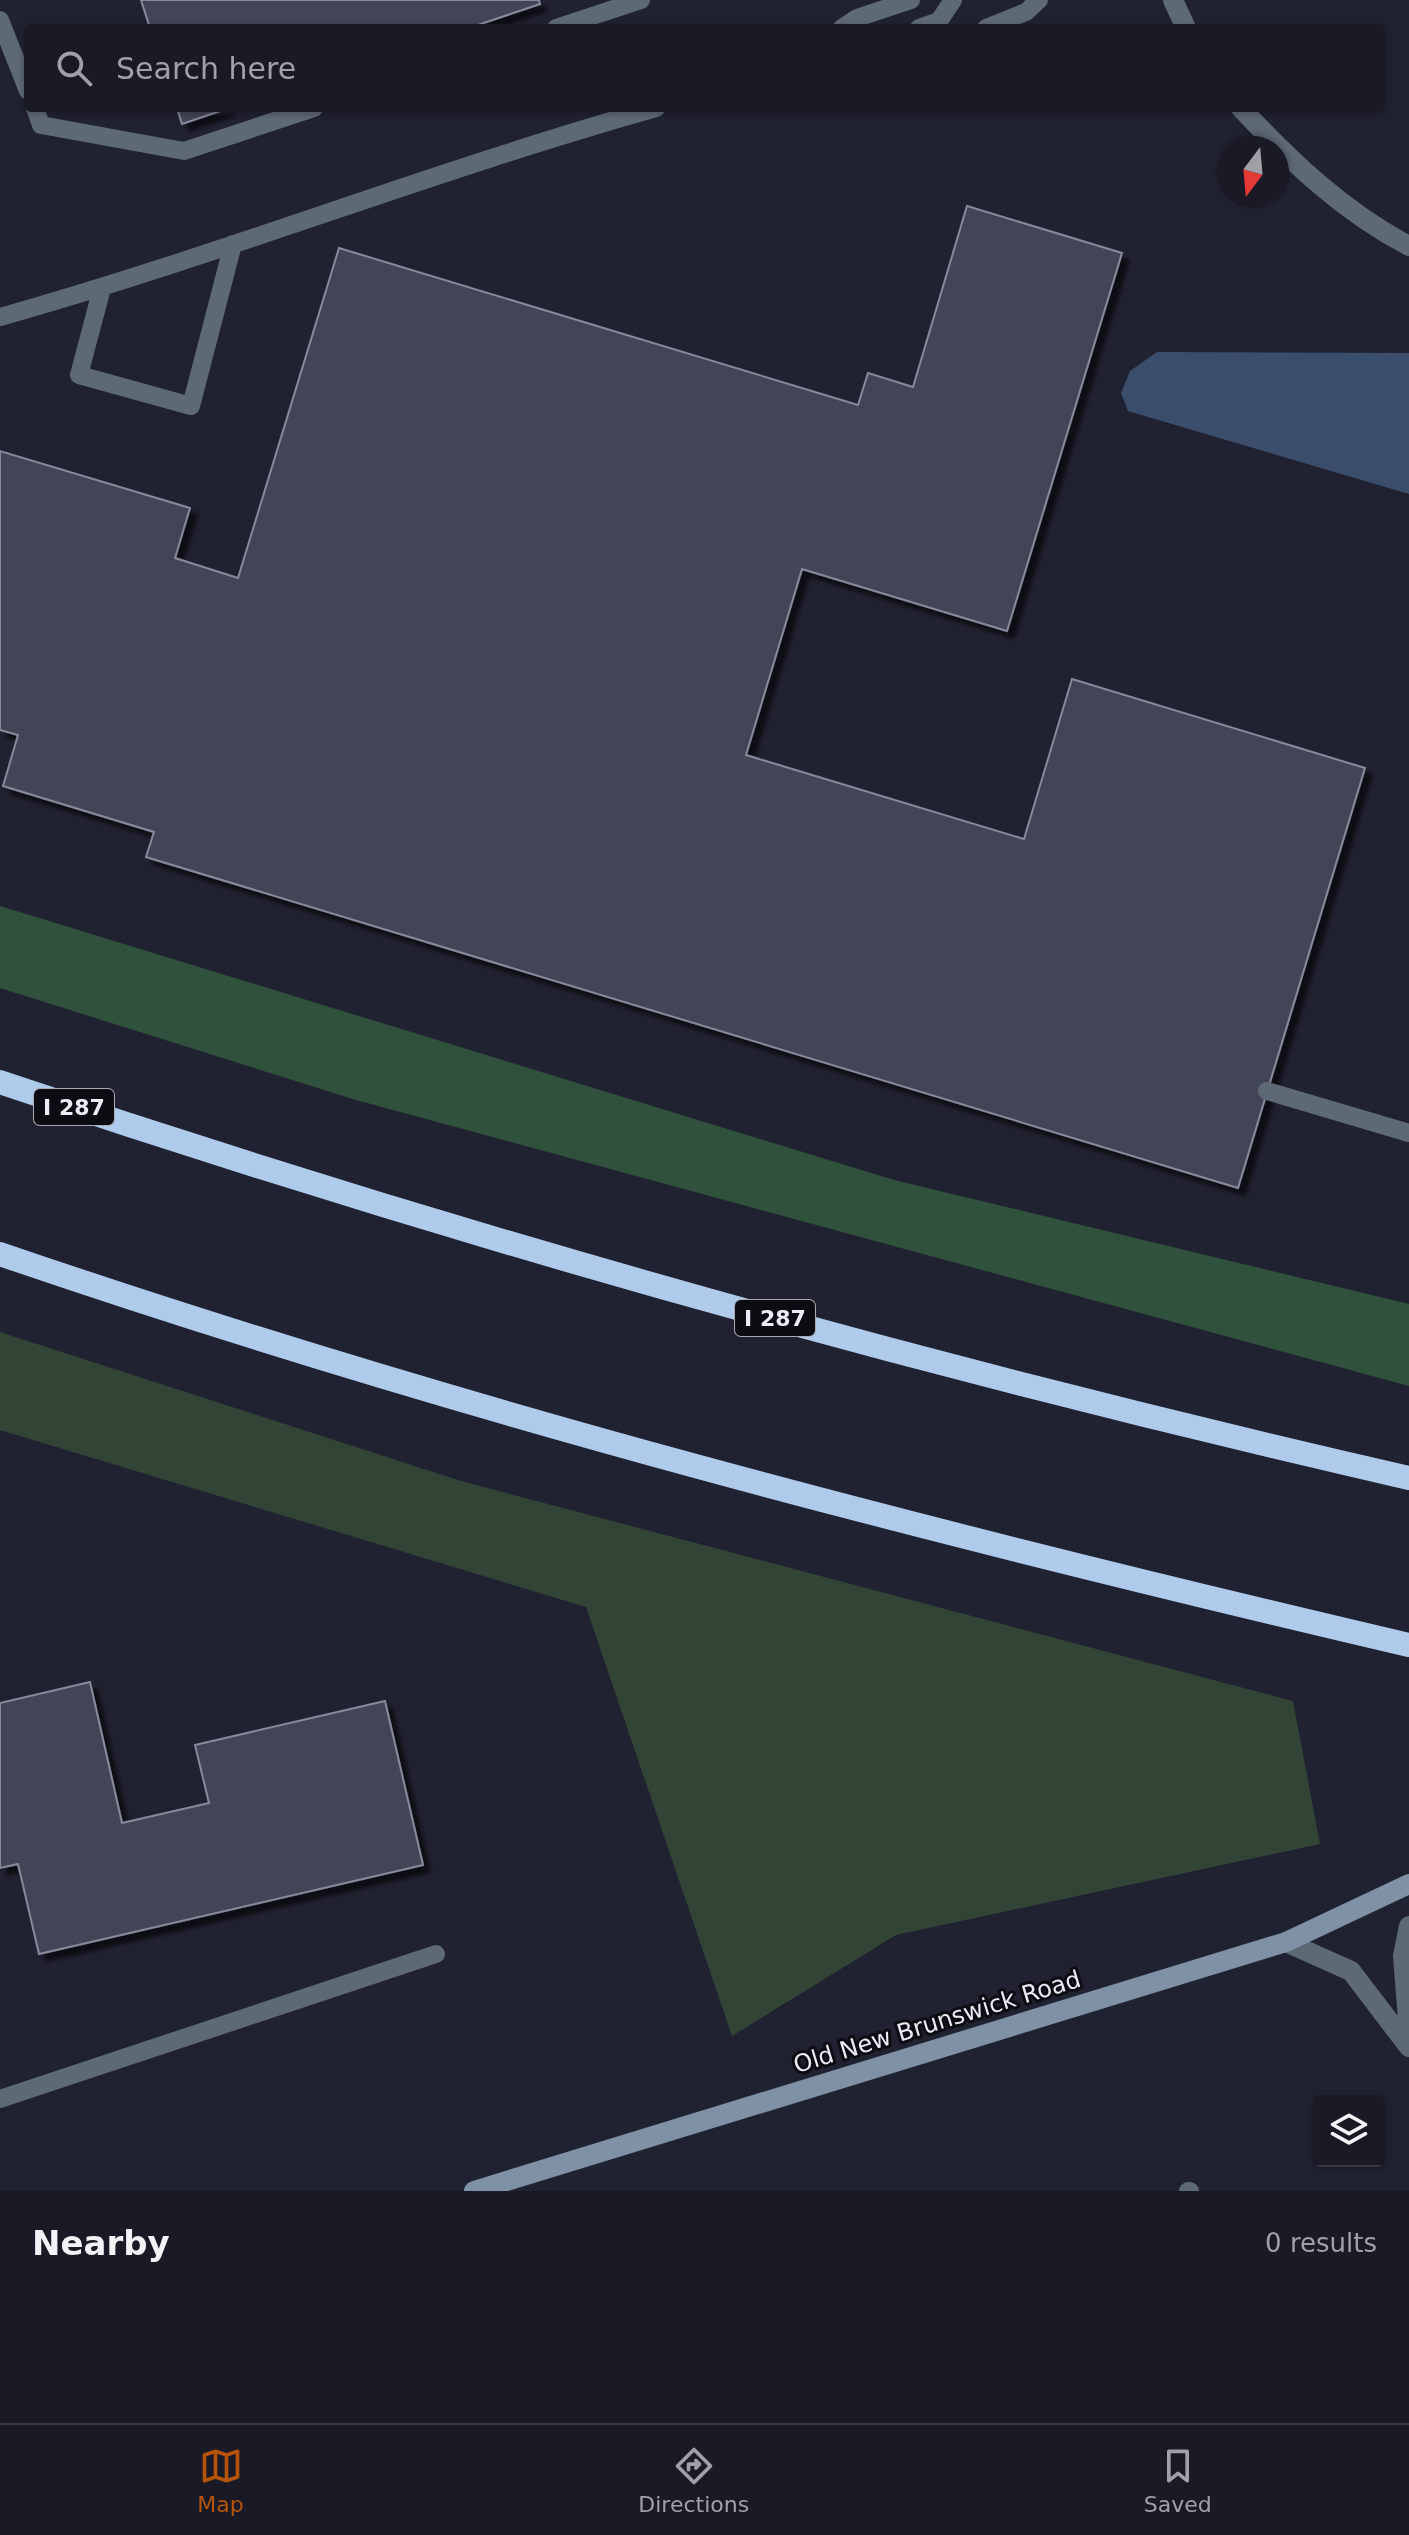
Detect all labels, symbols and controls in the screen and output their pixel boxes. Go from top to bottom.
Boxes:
search box [24,24,1385,112]
icon: search [52,46,96,90]
text: Search here [116,51,296,86]
north arrow [1217,136,1289,208]
road number: I 287 [34,1089,114,1125]
road number: I 287 [735,1300,815,1336]
street label: Old New Brunswick Road [790,1965,1084,2079]
map controls [1313,2095,1385,2167]
button: layers [1313,2095,1385,2167]
text: Nearby [32,2223,170,2263]
text: 0 results [1265,2228,1377,2258]
tab: Map [197,2444,244,2517]
tab: Directions [638,2444,749,2517]
tab: Saved [1144,2444,1212,2517]

